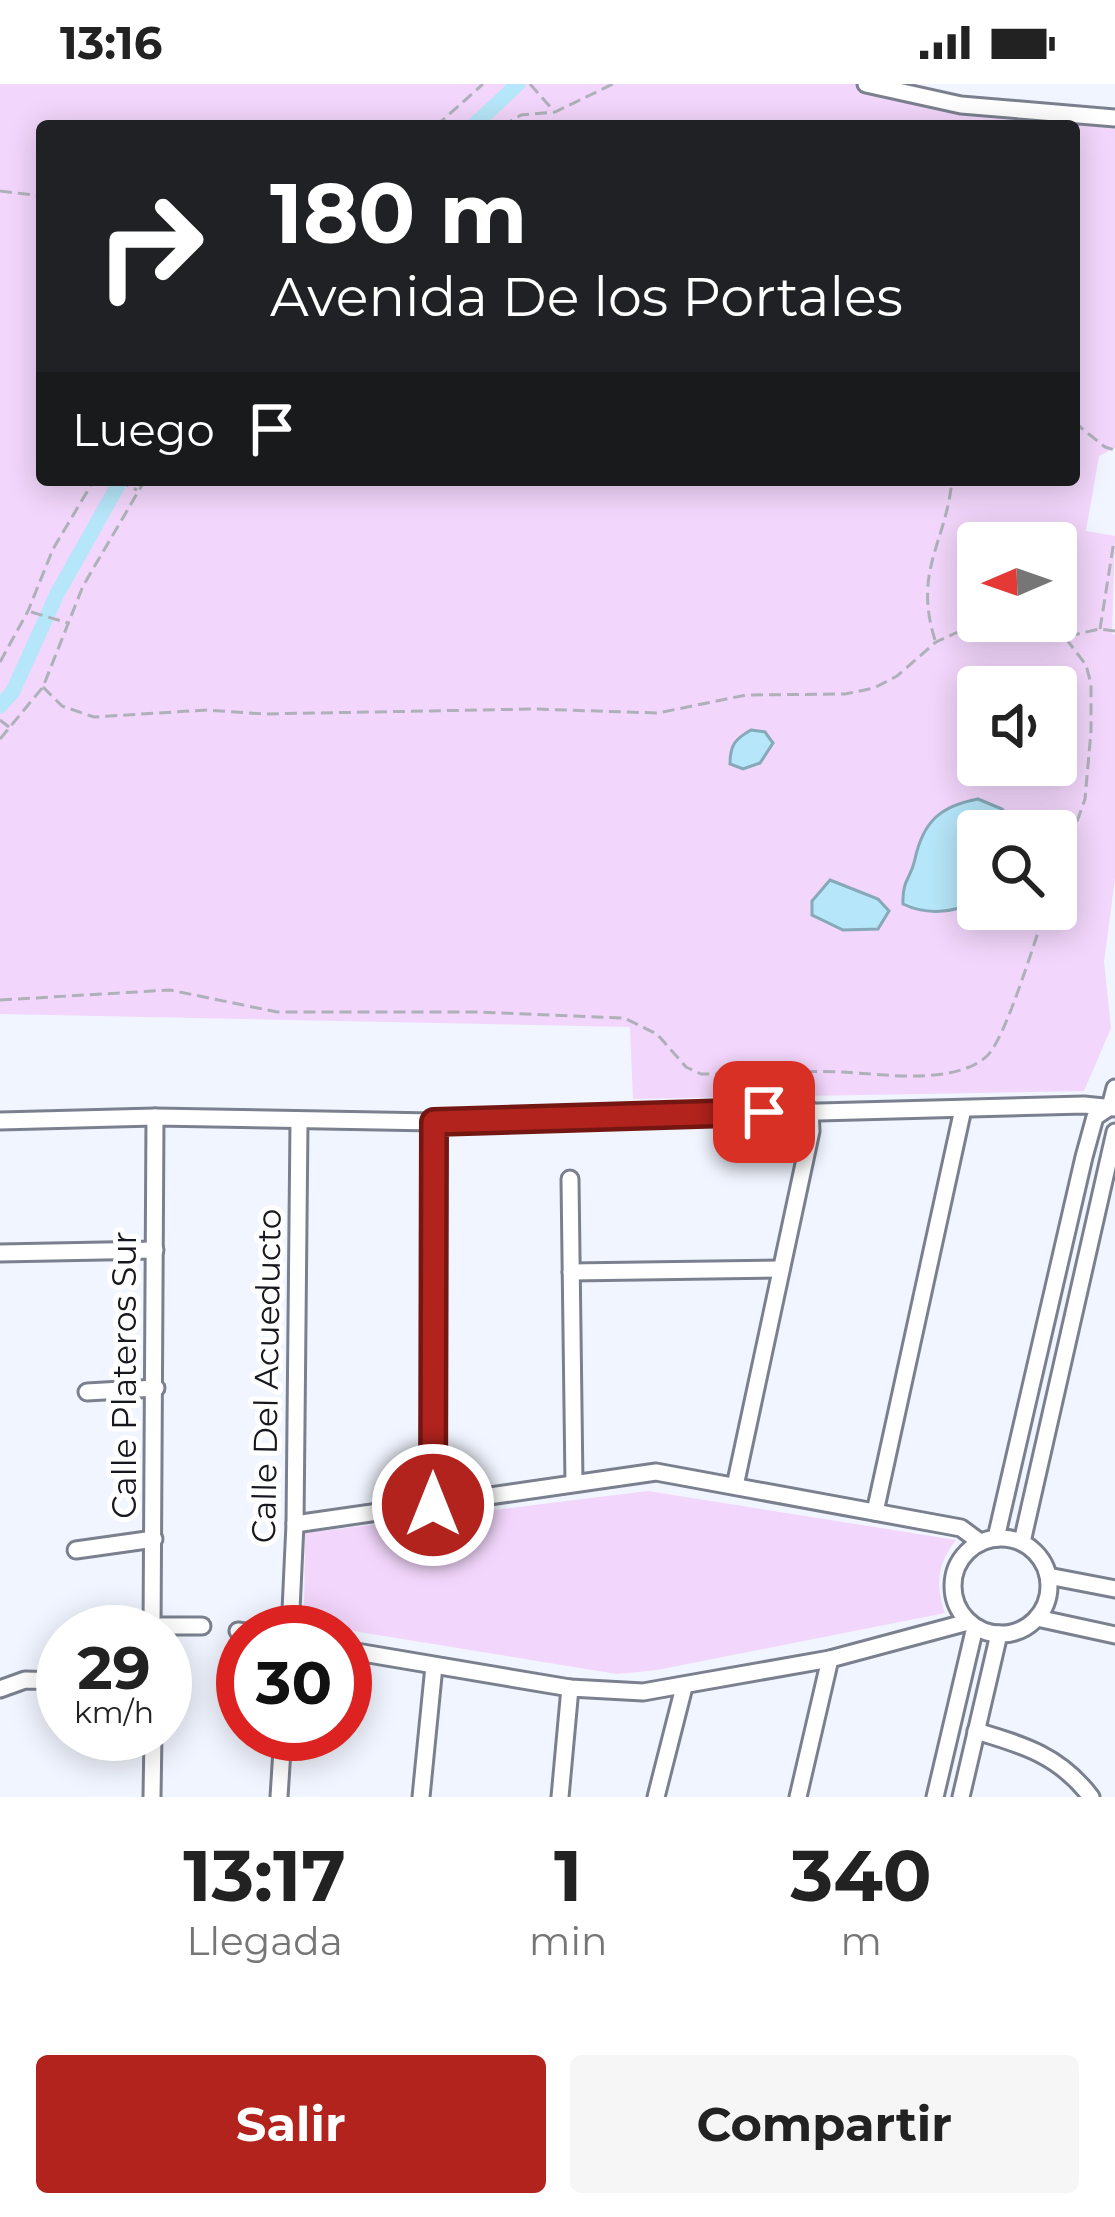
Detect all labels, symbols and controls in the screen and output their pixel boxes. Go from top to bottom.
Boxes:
text: 13:16 [60,15,162,70]
text: 180 m [270,162,527,264]
icon: right [72,168,228,324]
text: Avenida De los Portales [270,264,903,330]
icon: arrive [239,396,305,462]
text: Luego [72,402,215,457]
north arrow [957,522,1077,642]
map controls [957,522,1077,930]
button: sound [957,666,1077,786]
button: search [957,810,1077,930]
pin [713,1061,815,1163]
icon: arrive [731,1079,797,1145]
street label: Calle Del Acueducto [243,1208,289,1544]
street label: Calle Plateros Sur [104,1231,144,1519]
position arrow [370,1442,496,1568]
speed limit sign: 30 [216,1605,372,1761]
text: 29 [77,1631,151,1704]
text: km/h [74,1694,154,1731]
text: 13:17 [183,1831,346,1919]
text: 1 [554,1831,582,1919]
text: 340 [791,1831,932,1919]
text: Llegada [186,1917,343,1965]
text: min [529,1917,607,1965]
text: m [840,1917,882,1965]
button: Salir [36,2055,546,2193]
button: Compartir [570,2055,1079,2193]

